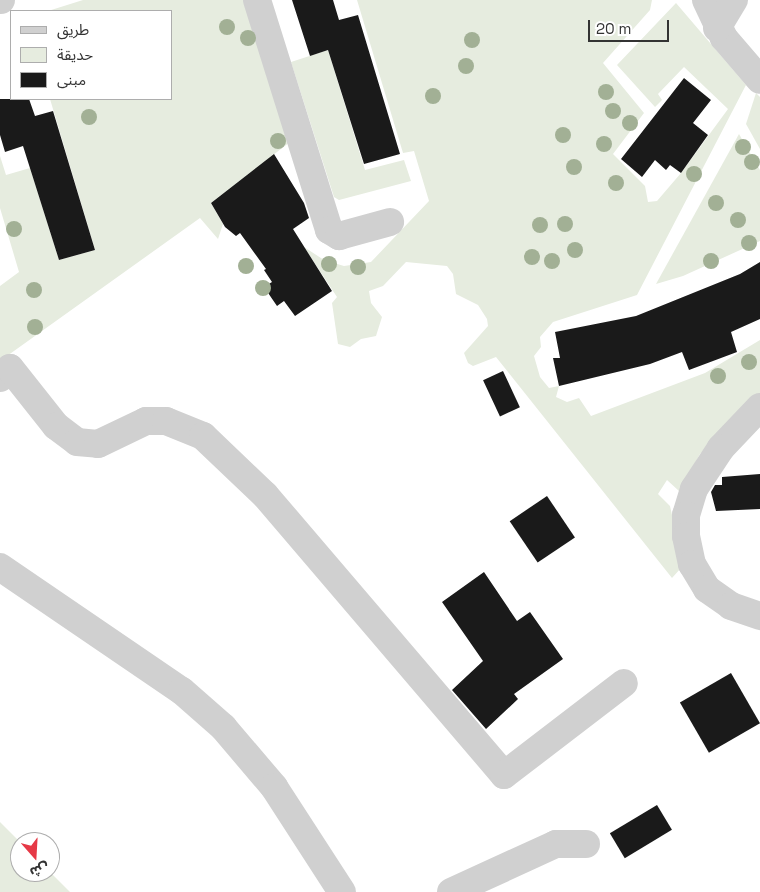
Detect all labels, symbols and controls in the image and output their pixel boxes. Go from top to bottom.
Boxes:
legend [10,10,172,100]
scale bar [590,10,671,42]
text: 20 m [596,19,631,38]
text: طريق [57,20,89,39]
text: حديقة [57,45,93,64]
text: مبنى [57,70,86,89]
north arrow [10,832,60,882]
text: ش [28,859,52,882]

